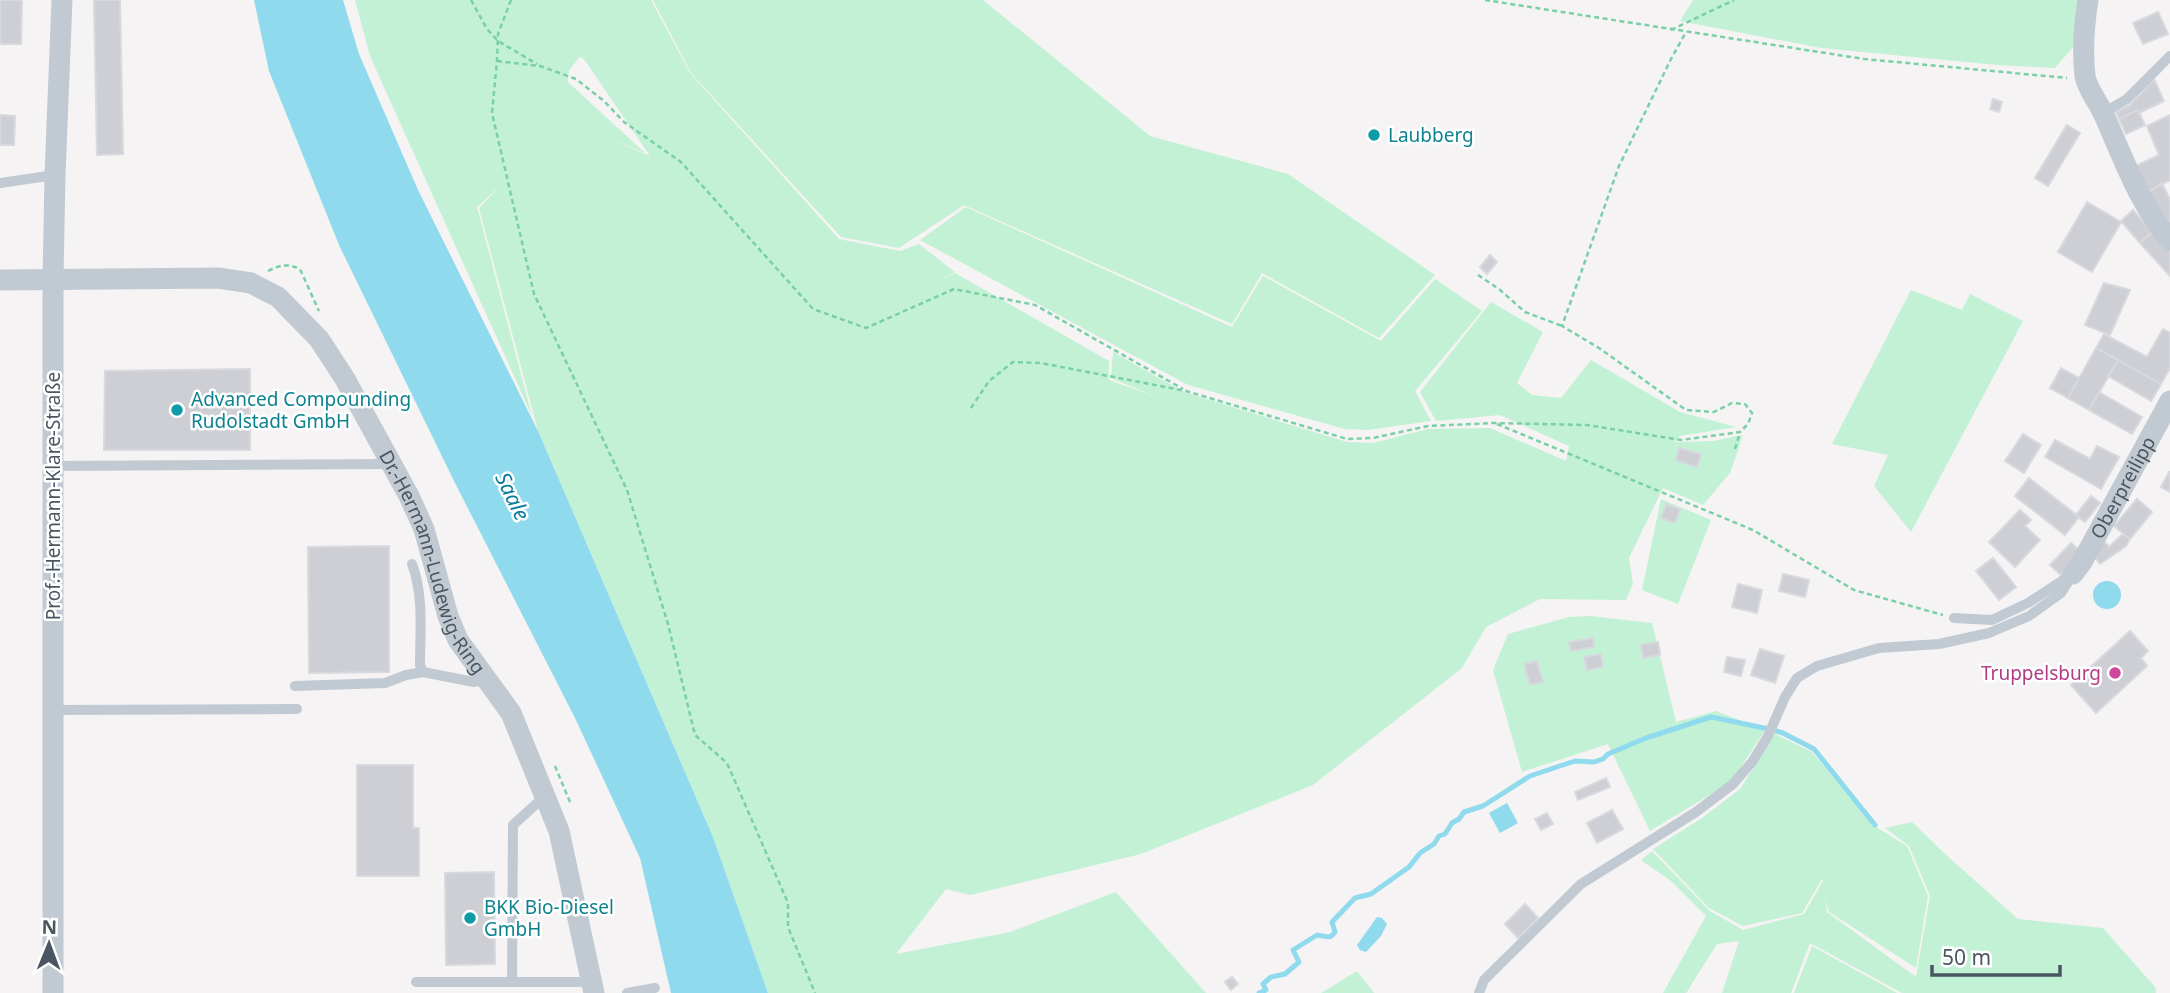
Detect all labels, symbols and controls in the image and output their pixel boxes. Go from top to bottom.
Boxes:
place label: Laubberg [1388,122,1474,148]
marker: Laubberg [1366,127,1382,143]
street label: Prof.-Hermann-Klare-Straße [40,372,66,620]
place label: Advanced Compounding Rudolstadt GmbH [191,386,411,434]
marker: Advanced Compounding Rudolstadt GmbH [169,402,185,418]
street label: Oberpreilipp [2084,432,2161,543]
street label: Dr.-Hermann-Ludewig-Ring [373,445,491,679]
water label: Saale [489,467,537,525]
place label: Truppelsburg [1981,660,2101,686]
marker: Truppelsburg [2107,665,2123,681]
place label: BKK Bio-Diesel GmbH [484,894,614,942]
north arrow [14,909,84,979]
marker: BKK Bio-Diesel GmbH [462,910,478,926]
text: N [41,914,57,940]
scale bar [1932,934,2060,978]
text: 50 m [1942,943,1991,971]

